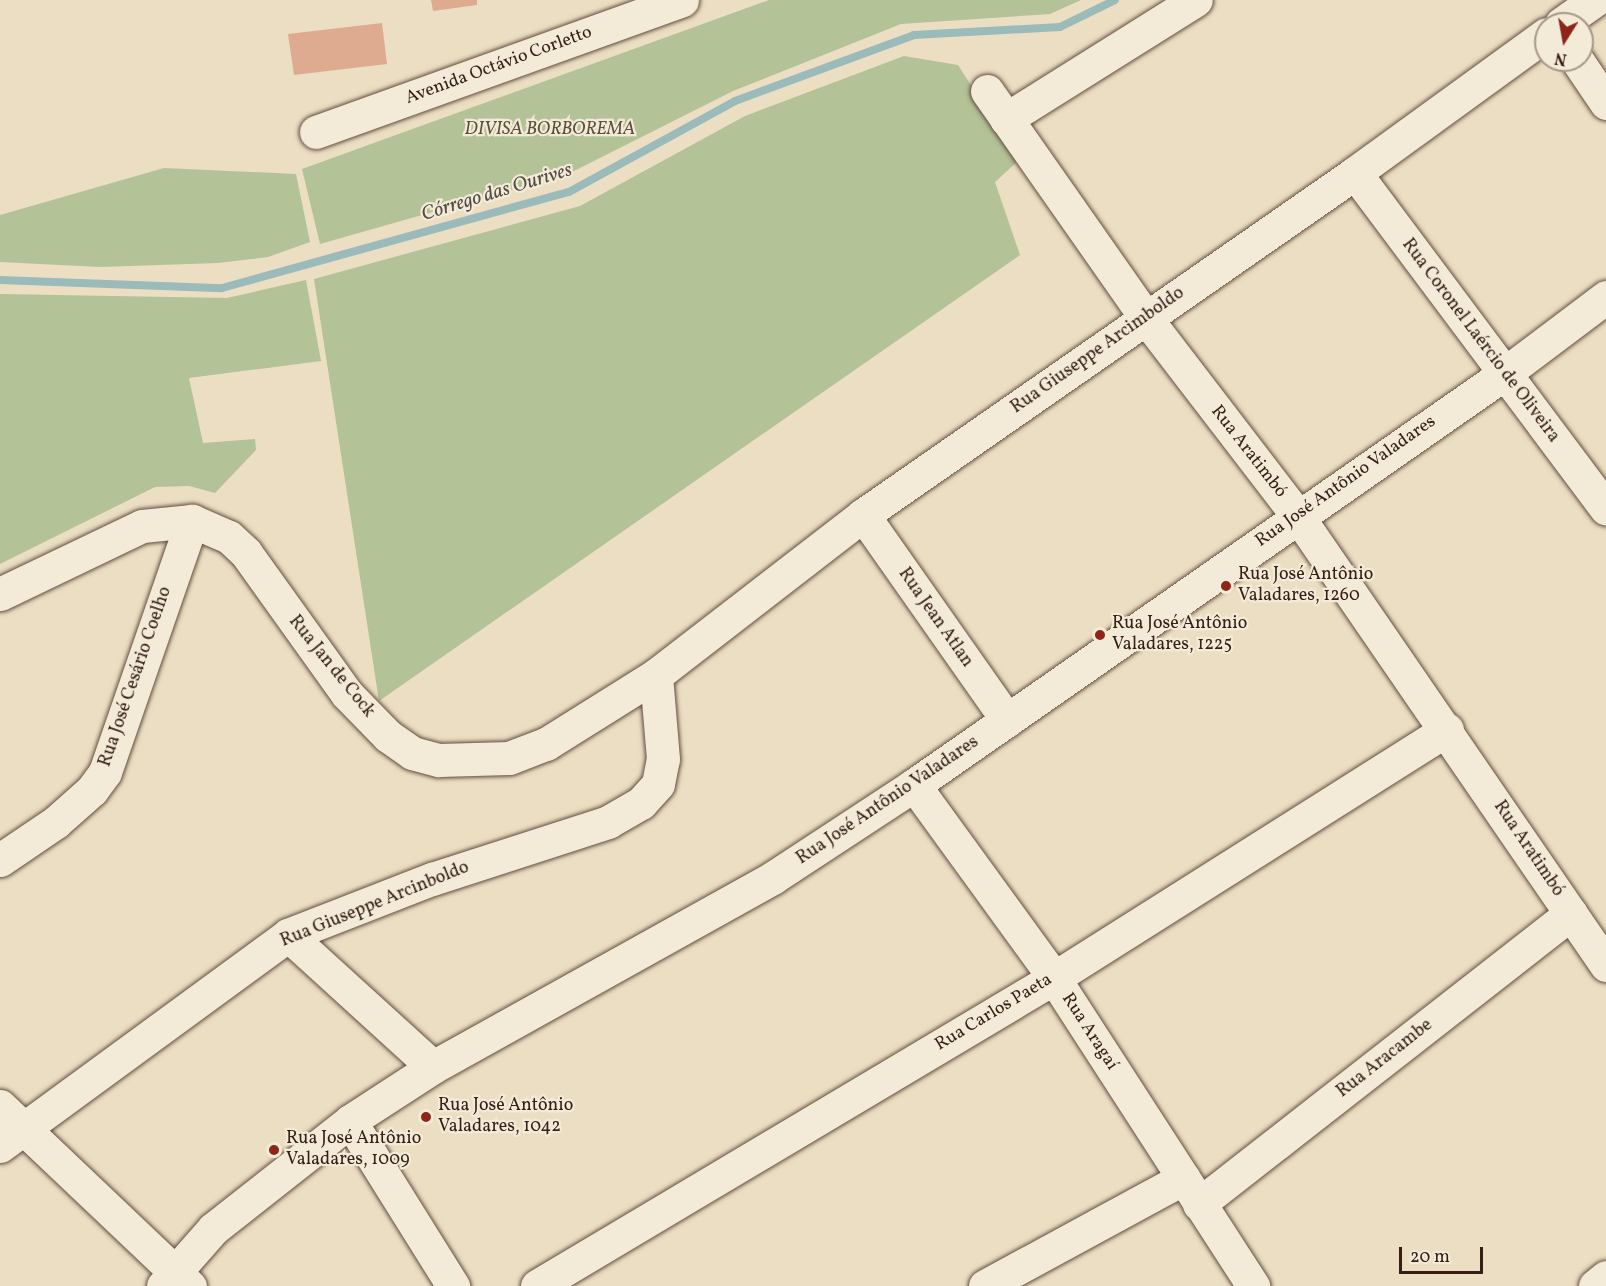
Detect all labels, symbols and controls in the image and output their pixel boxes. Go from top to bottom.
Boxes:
north arrow [1534,12,1594,72]
street label: Avenida Octávio Corletto [403,22,595,110]
text: N [1553,46,1569,70]
park label: DIVISA BORBOREMA [465,119,635,141]
water label: Córrego das Ourives [419,159,575,227]
street label: Rua Coronel Laércio de Oliveira [1396,235,1564,447]
street label: Rua Giuseppe Arcimboldo [1007,283,1189,419]
street label: Rua Aratimbó [1205,402,1291,502]
street label: Rua José Antônio Valadares [1251,411,1441,553]
street label: Rua Jean Atlan [893,564,977,672]
place label: Rua José Antônio Valadares, 1260 [1238,565,1373,608]
marker: Rua José Antônio Valadares, 1260 [1219,579,1233,593]
street label: Rua José Cesário Coelho [95,584,177,770]
street label: Rua Jan de Cock [283,612,379,722]
place label: Rua José Antônio Valadares, 1225 [1112,614,1247,656]
marker: Rua José Antônio Valadares, 1225 [1093,628,1107,642]
street label: Rua José Antônio Valadares [793,732,983,870]
street label: Rua Aratimbó [1488,797,1568,901]
street label: Rua Giuseppe Arcinboldo [278,857,472,953]
street label: Rua Carlos Paeta [932,970,1056,1056]
street label: Rua Aragaí [1056,989,1122,1075]
street label: Rua Aracambe [1333,1015,1437,1103]
place label: Rua José Antônio Valadares, 1042 [438,1096,573,1138]
marker: Rua José Antônio Valadares, 1042 [419,1110,433,1124]
place label: Rua José Antônio Valadares, 1009 [286,1129,421,1172]
marker: Rua José Antônio Valadares, 1009 [267,1143,281,1157]
scale bar [1402,1235,1486,1273]
text: 20 m [1410,1245,1450,1270]

